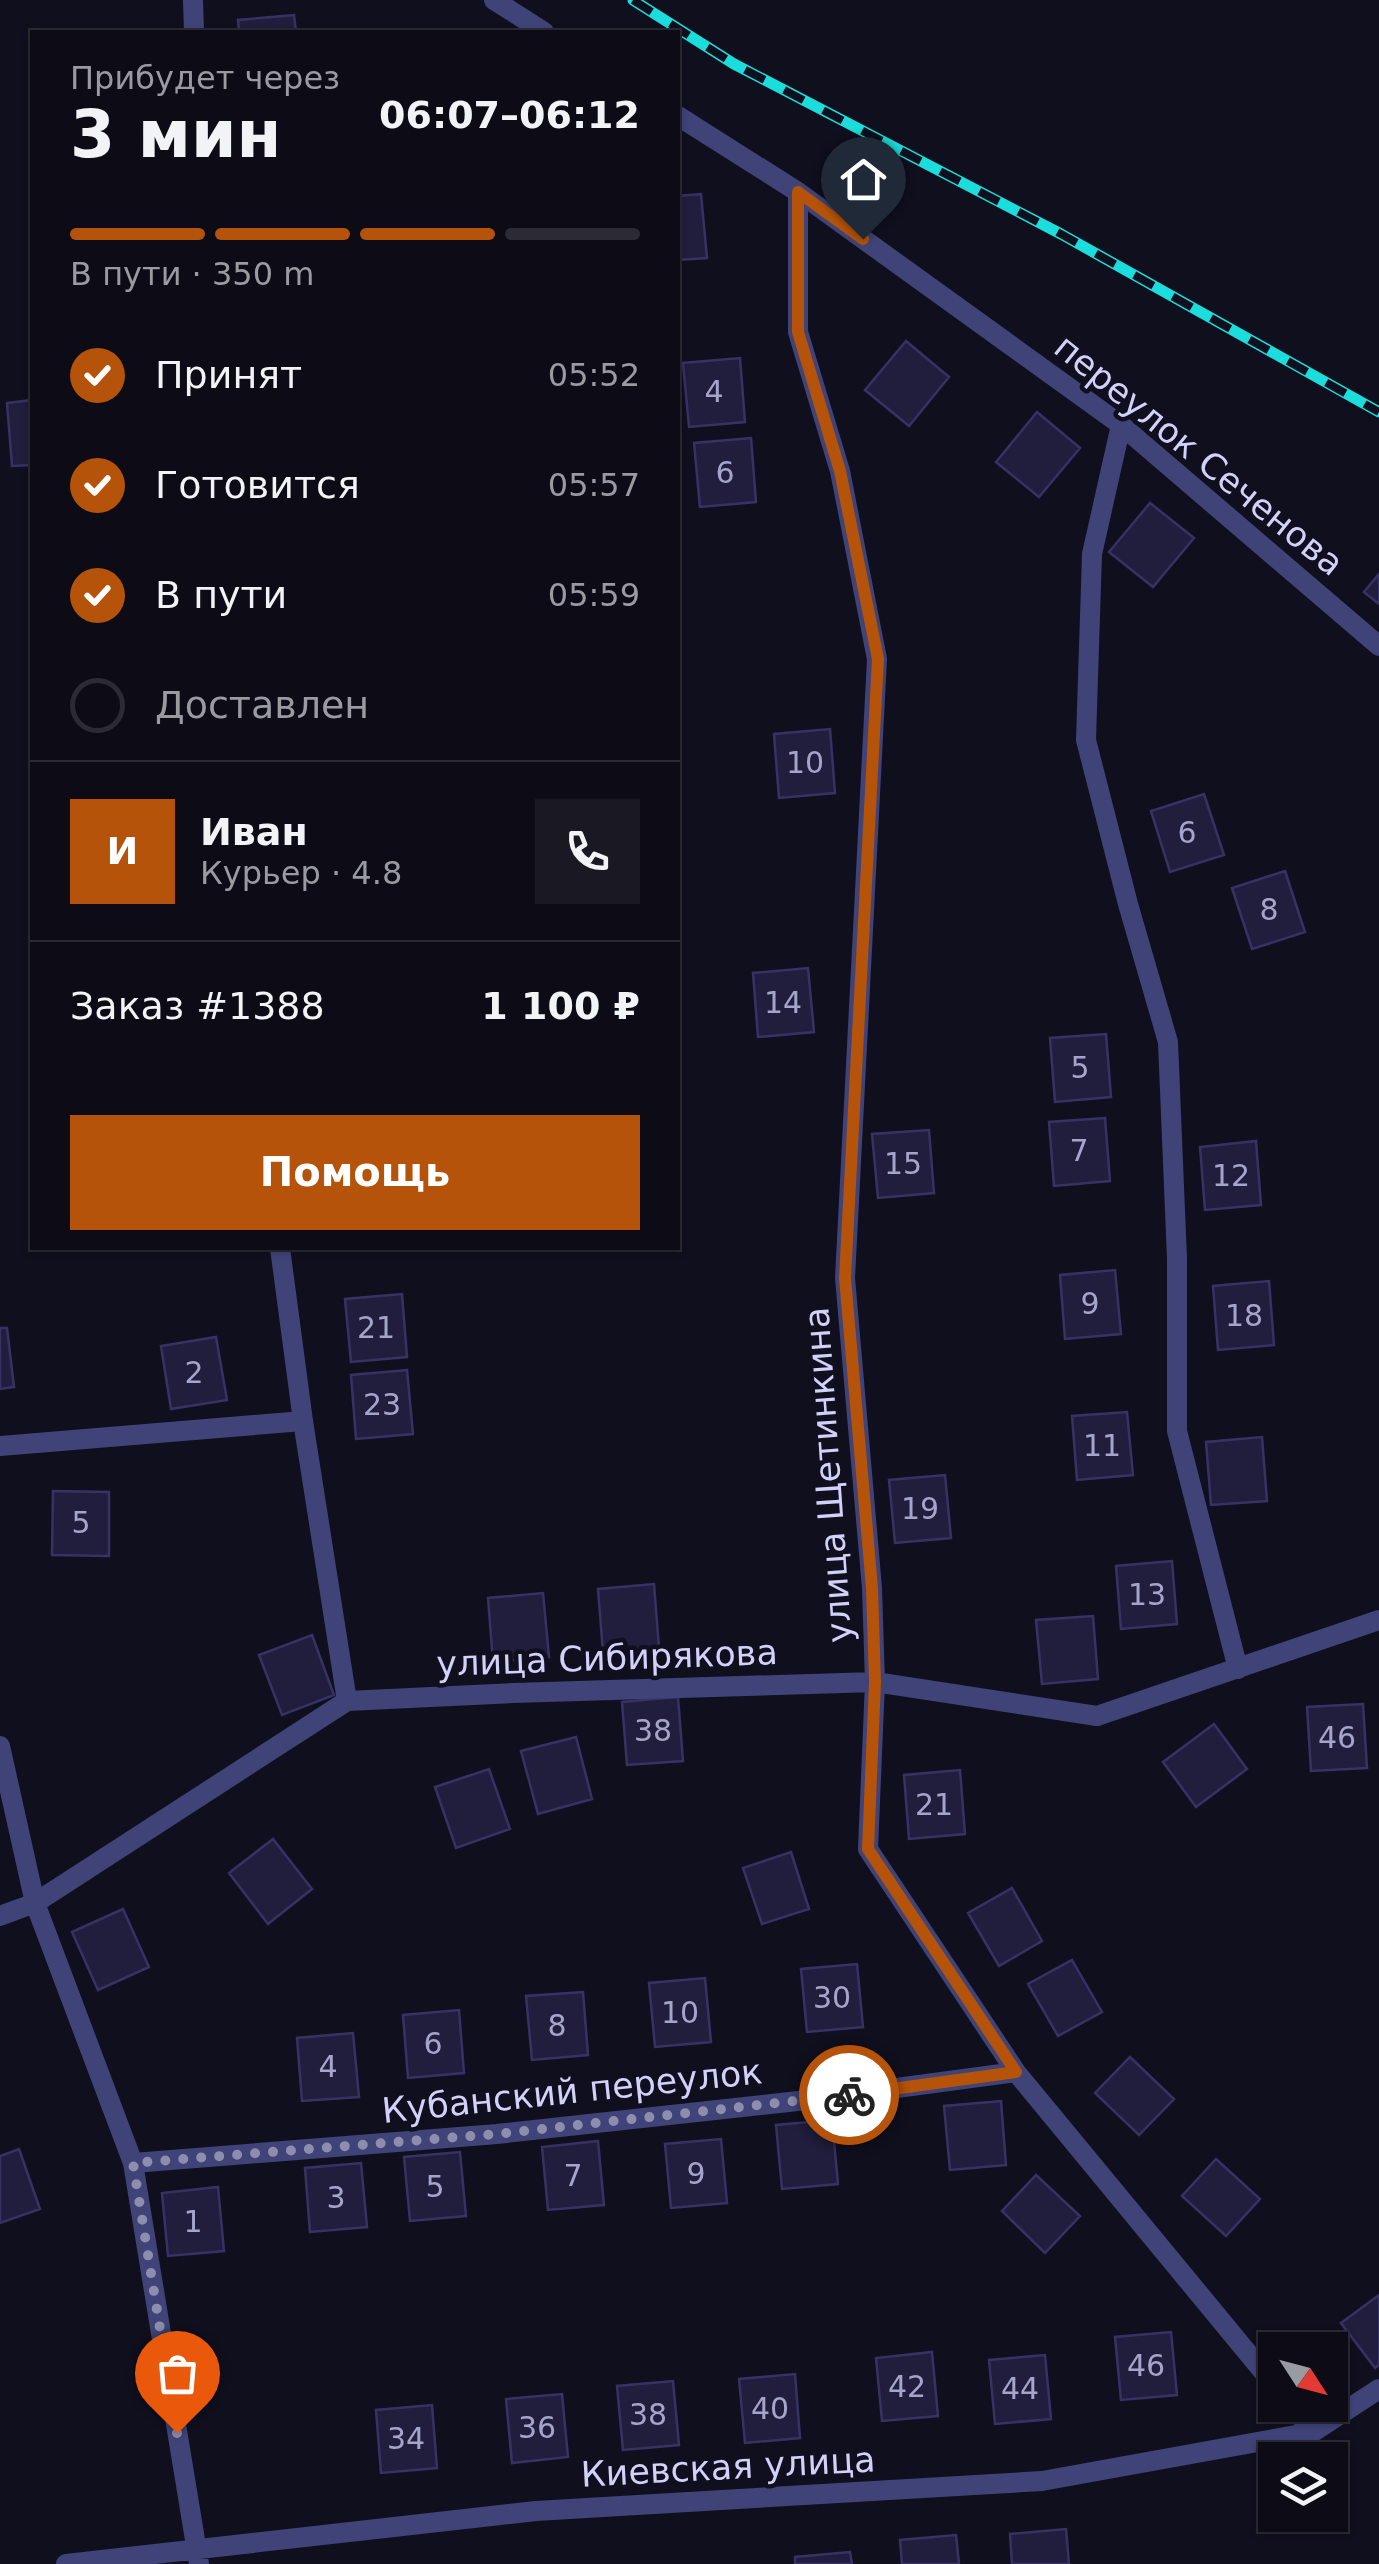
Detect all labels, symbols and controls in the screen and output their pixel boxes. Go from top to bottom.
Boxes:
text: Прибудет через [70,59,340,97]
text: 06:07–06:12 [379,93,640,137]
text: 3 мин [70,97,281,172]
pin [821,137,906,240]
icon: home [836,152,891,207]
text: В пути · 350 m [70,255,314,293]
street label: переулок Сеченова [1047,326,1351,584]
icon: check [70,348,125,403]
text: Принят [155,353,302,397]
text: 05:52 [548,356,640,394]
house number: 4 [704,374,724,409]
house number: 6 [715,455,735,490]
icon: check [70,458,125,513]
text: Готовится [155,463,360,507]
text: 05:57 [548,466,640,504]
icon: check [70,568,125,623]
text: В пути [155,573,287,617]
text: 05:59 [548,576,640,614]
text: Доставлен [155,683,369,727]
house number: 10 [786,745,824,780]
button: phone [535,799,640,904]
text: Иван [200,810,308,854]
house number: 6 [1177,815,1197,850]
text: И [107,829,138,873]
text: Курьер · 4.8 [200,854,402,892]
house number: 8 [1259,892,1279,927]
text: Заказ #1388 [70,984,325,1028]
text: 1 100 ₽ [481,984,640,1028]
house number: 14 [764,985,802,1020]
house number: 5 [1070,1050,1090,1085]
button: Помощь [70,1115,640,1230]
house number: 7 [1069,1133,1089,1168]
house number: 15 [884,1146,922,1181]
house number: 12 [1212,1158,1250,1193]
house number: 9 [1080,1286,1100,1321]
house number: 18 [1225,1298,1263,1333]
street label: улица Щетинкина [796,1306,860,1644]
house number: 21 [357,1310,395,1345]
house number: 2 [184,1355,204,1390]
house number: 23 [363,1387,401,1422]
house number: 11 [1083,1428,1121,1463]
house number: 19 [901,1491,939,1526]
house number: 5 [71,1505,91,1540]
house number: 13 [1128,1577,1166,1612]
street label: улица Сибирякова [436,1632,778,1684]
house number: 38 [634,1713,672,1748]
house number: 46 [1318,1720,1356,1755]
house number: 21 [915,1787,953,1822]
house number: 30 [813,1980,851,2015]
house number: 10 [661,1995,699,2030]
house number: 8 [547,2008,567,2043]
house number: 6 [423,2026,443,2061]
courier [799,2045,899,2145]
house number: 4 [318,2049,338,2084]
street label: Кубанский переулок [380,2051,764,2131]
icon: bike [822,2068,877,2123]
house number: 9 [686,2156,706,2191]
house number: 7 [563,2158,583,2193]
house number: 5 [425,2169,445,2204]
house number: 3 [326,2180,346,2215]
house number: 1 [183,2204,203,2239]
pin [135,2331,220,2434]
north arrow [1258,2332,1348,2422]
map controls [1258,2332,1348,2532]
icon: bag [150,2346,205,2401]
house number: 46 [1127,2348,1165,2383]
house number: 42 [888,2369,926,2404]
house number: 44 [1001,2371,1039,2406]
house number: 40 [751,2391,789,2426]
house number: 38 [629,2397,667,2432]
house number: 36 [518,2410,556,2445]
house number: 34 [387,2421,425,2456]
street label: Киевская улица [580,2439,876,2495]
button: layers [1258,2442,1348,2532]

